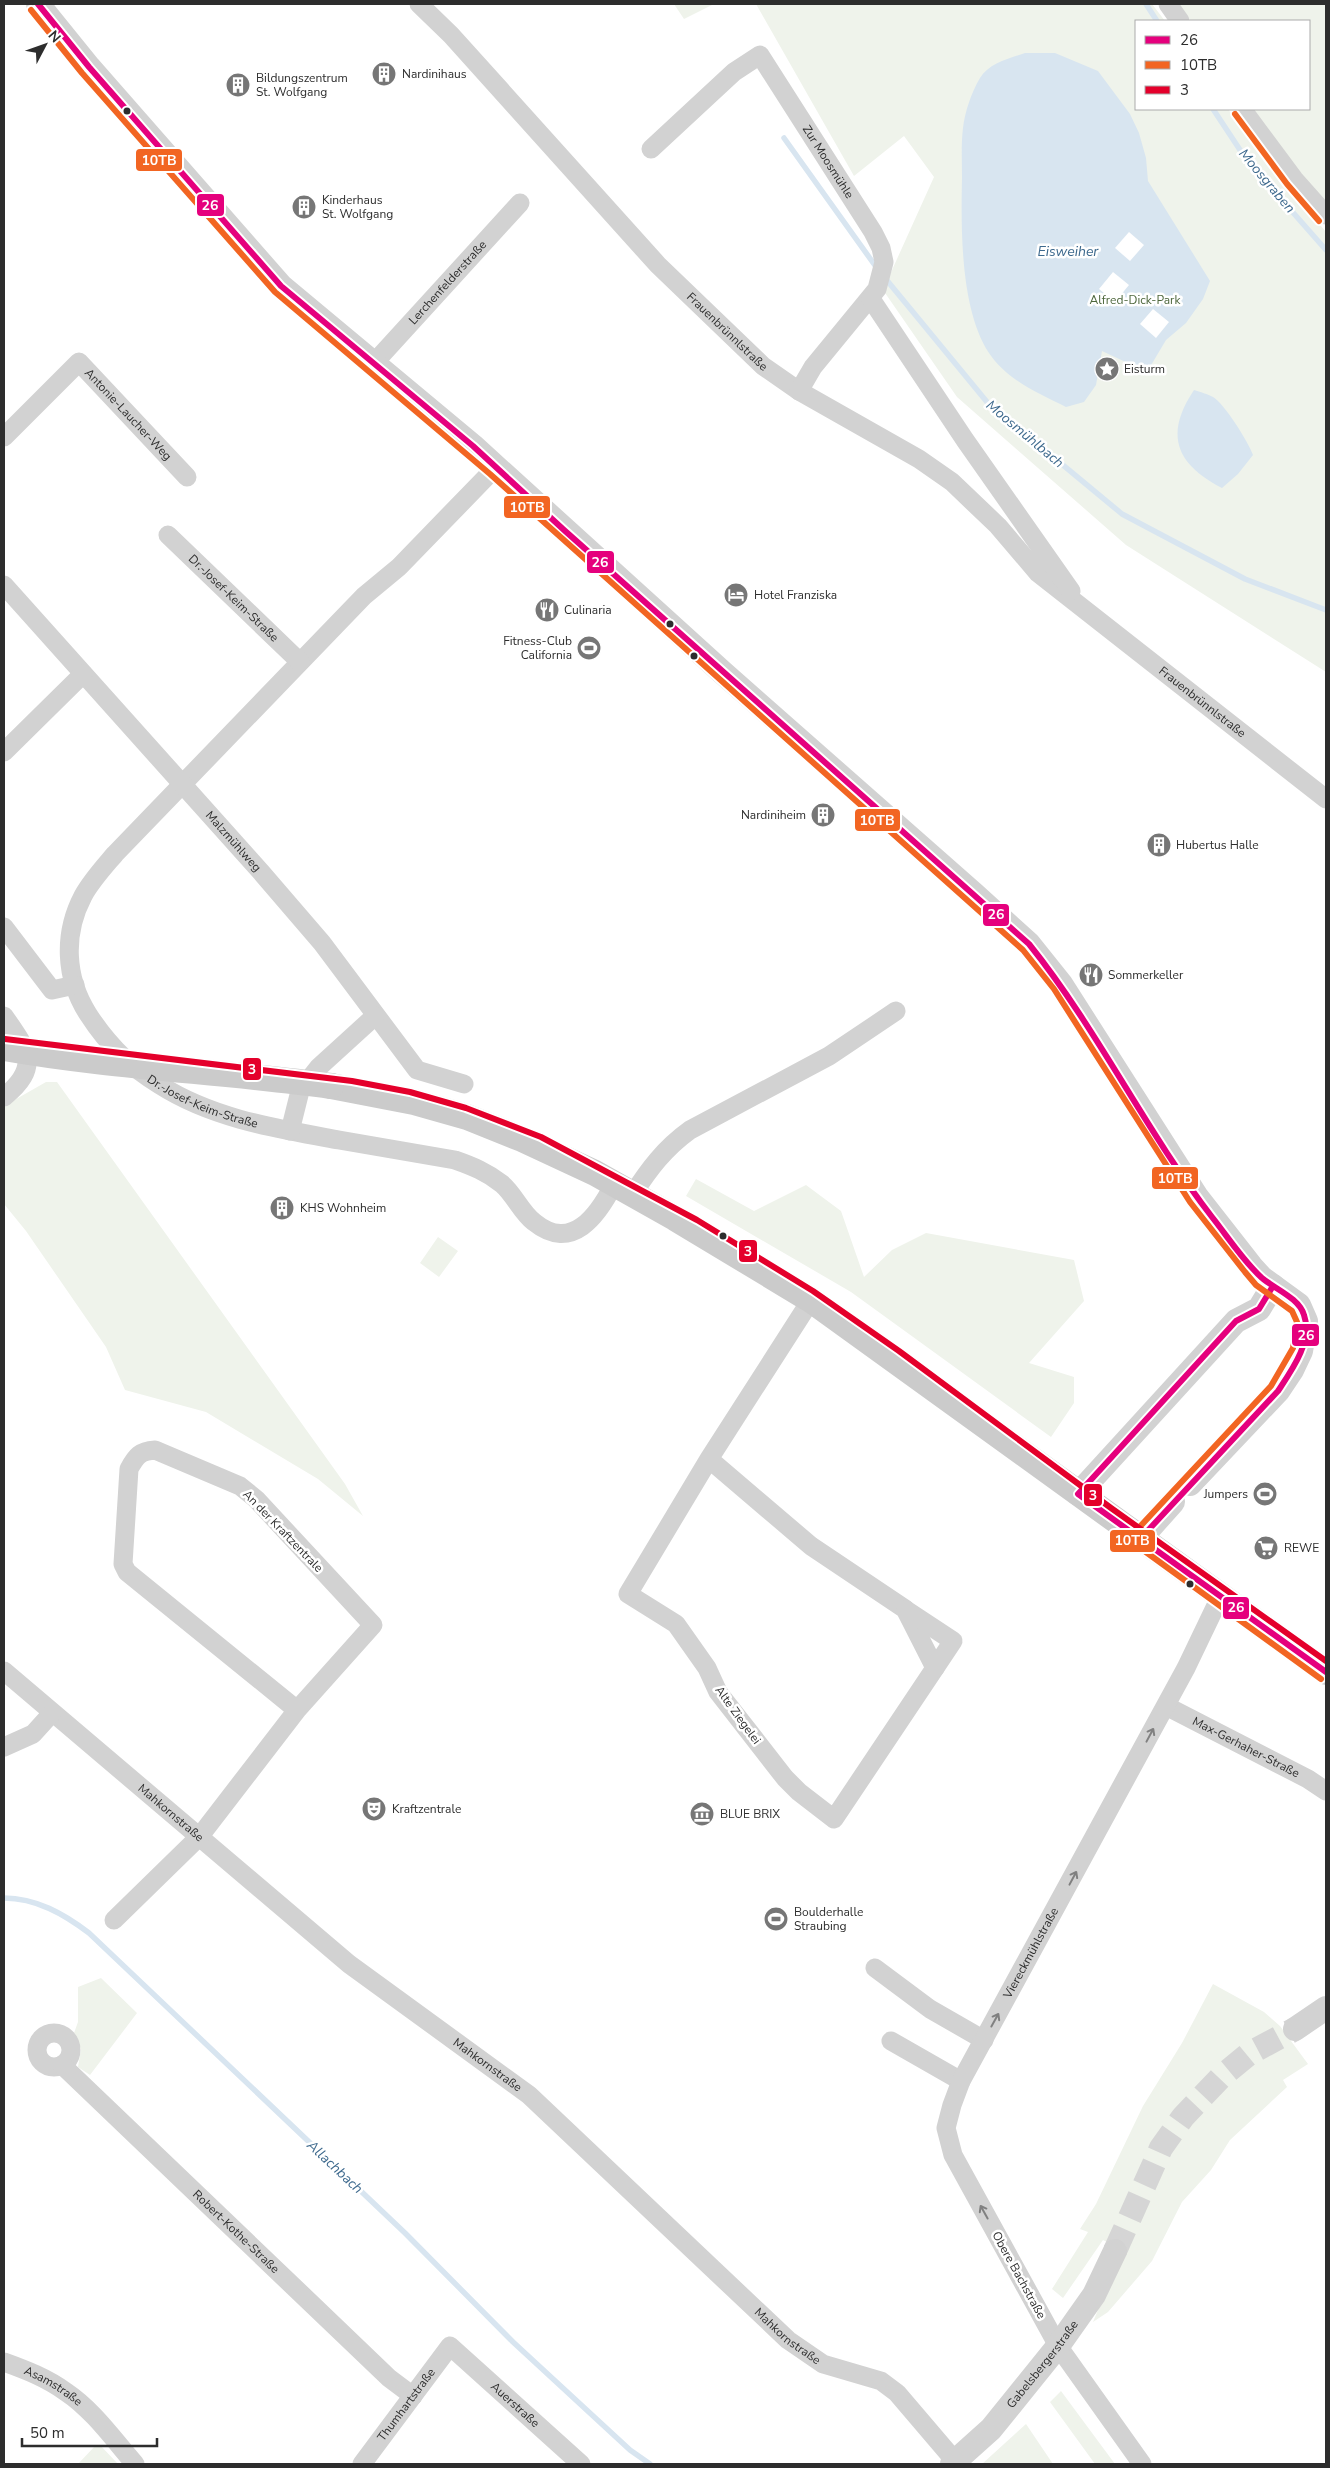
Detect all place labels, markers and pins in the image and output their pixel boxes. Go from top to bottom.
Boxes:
building icon: Nardinihaus [371,61,397,87]
place label: Nardinihaus [402,66,467,82]
place label: Bildungszentrum St. Wolfgang [256,70,348,100]
building icon: Bildungszentrum St. Wolfgang [225,72,251,98]
unlabelled marker [122,106,132,116]
place label: Kinderhaus St. Wolfgang [322,192,393,222]
building icon: Kinderhaus St. Wolfgang [291,194,317,220]
place icon: Eisturm [1094,356,1120,382]
place label: Eisturm [1124,361,1165,377]
hotel icon: Hotel Franziska [723,582,749,608]
place label: Hotel Franziska [754,587,837,603]
restaurant icon: Culinaria [534,597,560,623]
place label: Culinaria [564,602,612,618]
unlabelled marker [665,619,675,629]
place label: Fitness-Club California [503,633,572,663]
sports icon: Fitness-Club California [576,635,602,661]
unlabelled marker [689,651,699,661]
building icon: Nardiniheim [810,802,836,828]
place label: Nardiniheim [741,807,806,823]
building icon: Hubertus Halle [1146,832,1172,858]
place label: Hubertus Halle [1176,837,1259,853]
restaurant icon: Sommerkeller [1078,962,1104,988]
place label: Sommerkeller [1108,967,1184,983]
building icon: KHS Wohnheim [269,1195,295,1221]
place label: KHS Wohnheim [300,1200,386,1216]
unlabelled marker [718,1231,728,1241]
sports icon: Jumpers [1252,1481,1278,1507]
place label: Jumpers [1203,1486,1248,1502]
supermarket icon: REWE [1253,1535,1279,1561]
place label: REWE [1284,1540,1319,1556]
unlabelled marker [1185,1579,1195,1589]
theatre icon: Kraftzentrale [361,1796,387,1822]
place label: Kraftzentrale [392,1801,461,1817]
museum icon: BLUE BRIX [689,1801,715,1827]
place label: BLUE BRIX [720,1806,780,1822]
place label: Boulderhalle Straubing [794,1904,863,1934]
sports icon: Boulderhalle Straubing [763,1906,789,1932]

